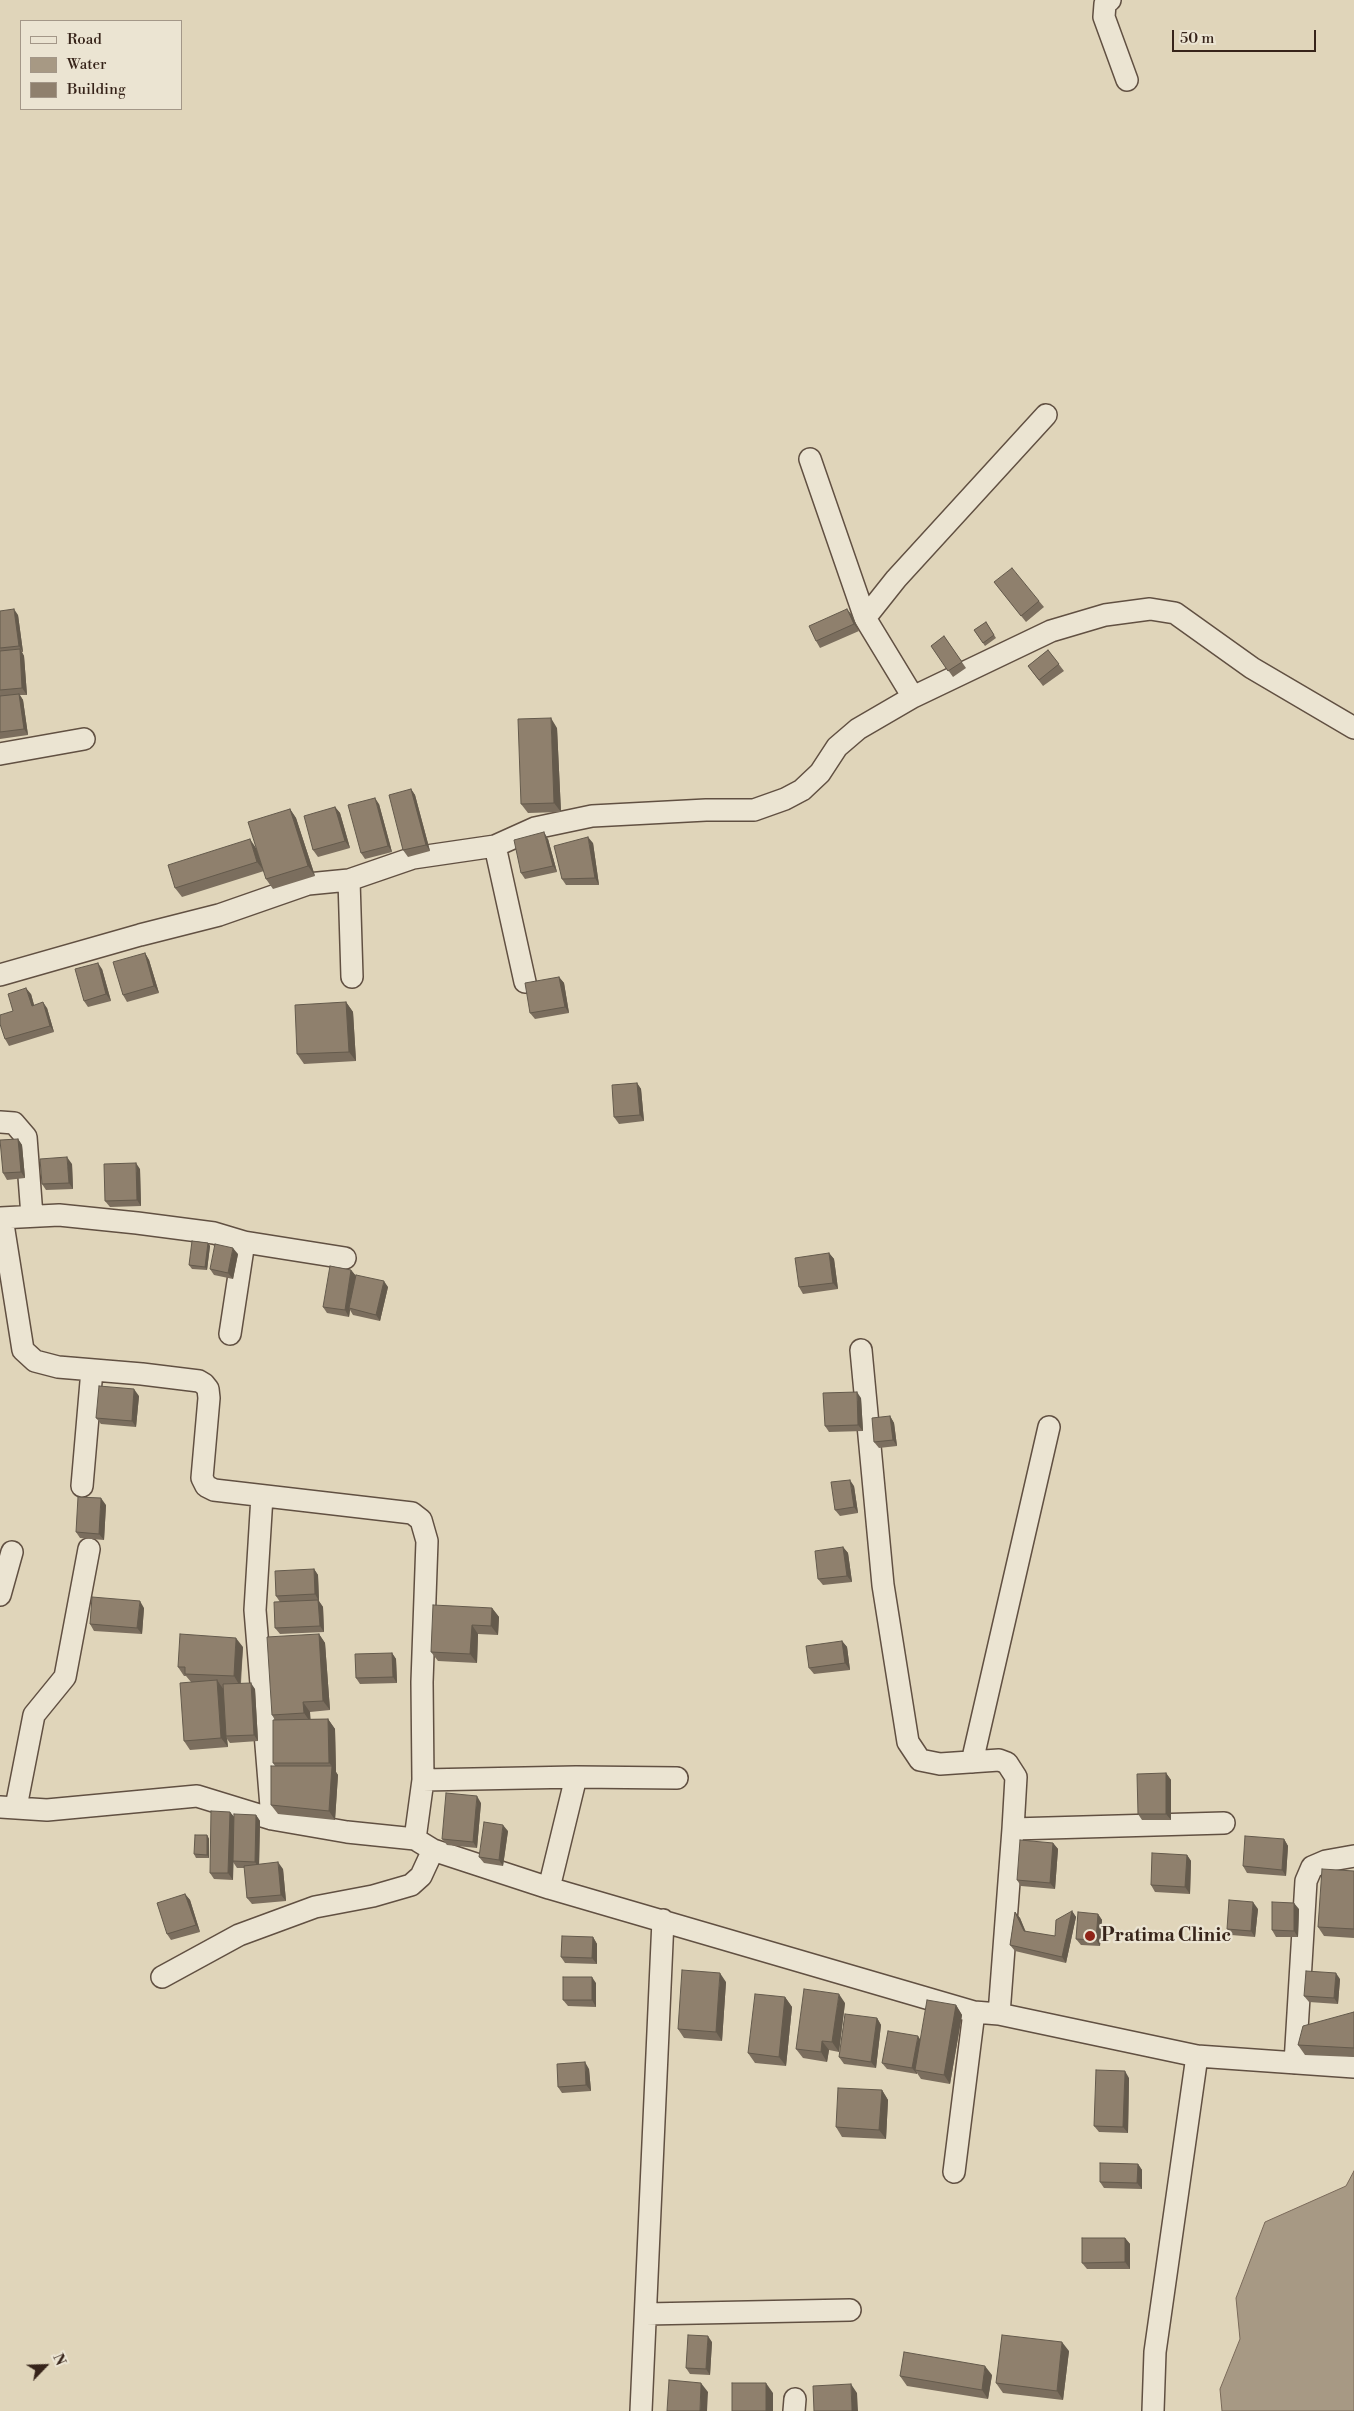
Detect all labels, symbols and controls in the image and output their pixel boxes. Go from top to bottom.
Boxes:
legend [20,20,182,110]
scale bar [1174,20,1318,52]
text: 50 m [1180,29,1214,48]
text: Road [67,30,102,49]
text: Water [67,55,106,74]
text: Building [67,80,126,99]
place label: Pratima Clinic [1101,1925,1231,1947]
marker: Pratima Clinic [1083,1929,1097,1943]
north arrow [20,2341,70,2391]
text: N [48,2351,69,2369]

